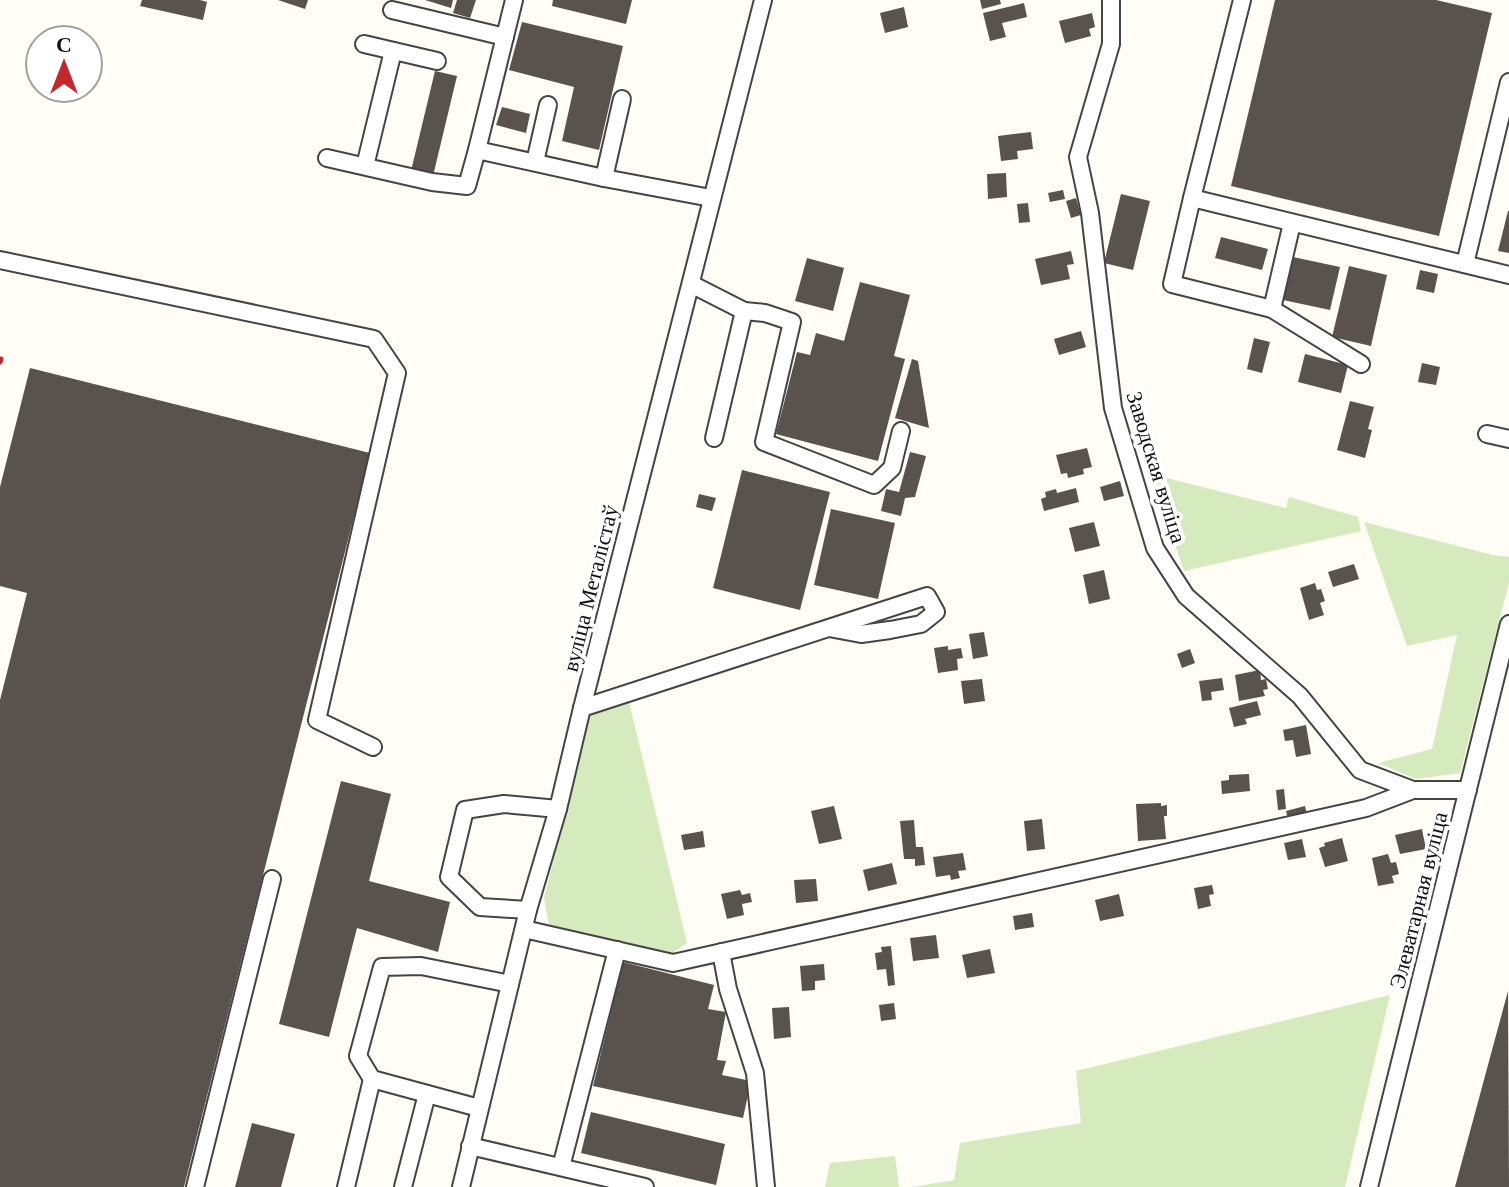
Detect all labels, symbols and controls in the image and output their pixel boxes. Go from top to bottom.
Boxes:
north arrow [24,24,104,104]
text: С [56,31,72,58]
street label: Заводская вуліца [1121,388,1192,546]
street label: вуліца Металістаў [557,502,624,674]
street label: Элеватарная вуліца [1383,809,1454,991]

